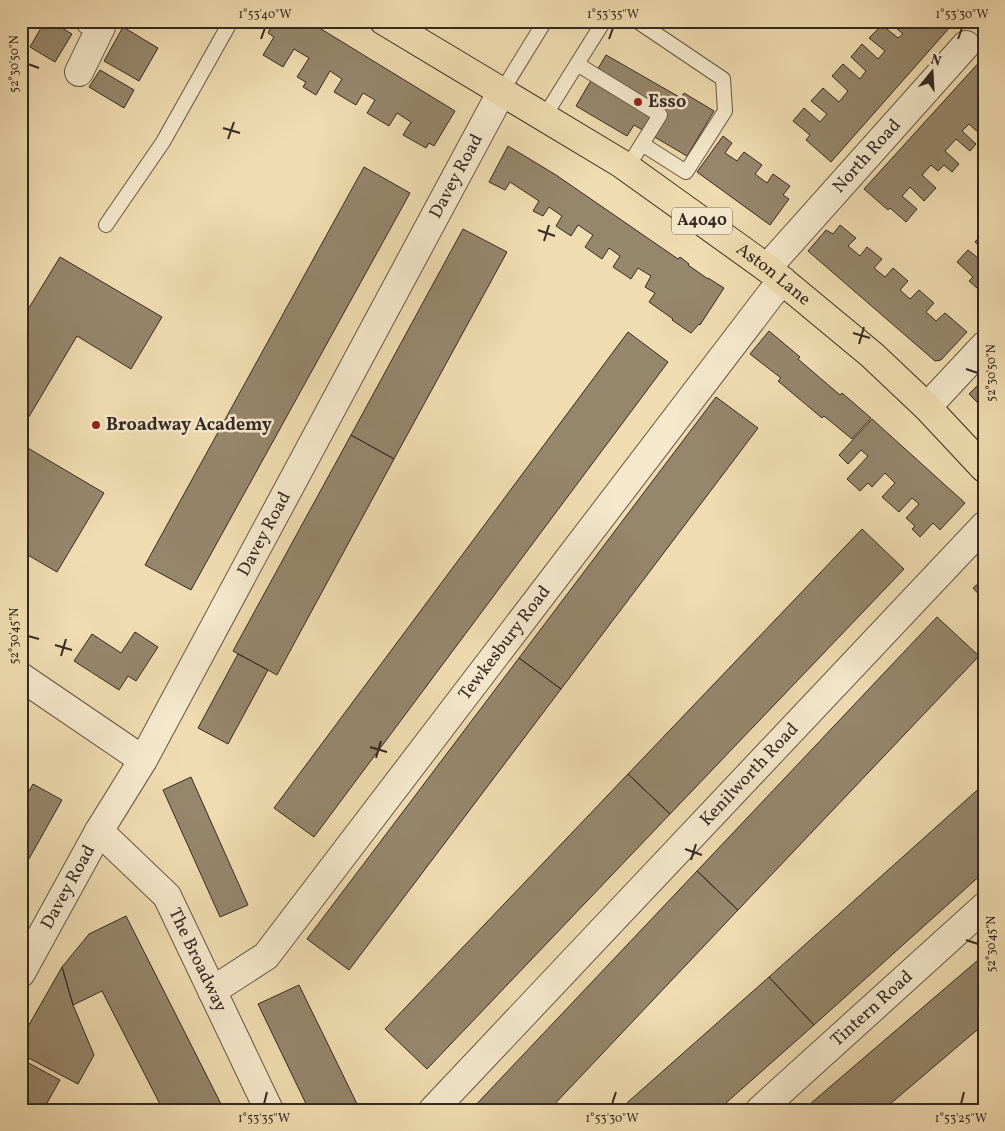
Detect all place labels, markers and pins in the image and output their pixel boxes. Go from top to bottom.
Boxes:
place label: Esso [648,90,686,115]
marker: Esso [632,96,644,108]
place label: Broadway Academy [106,413,272,438]
marker: Broadway Academy [90,419,102,431]

